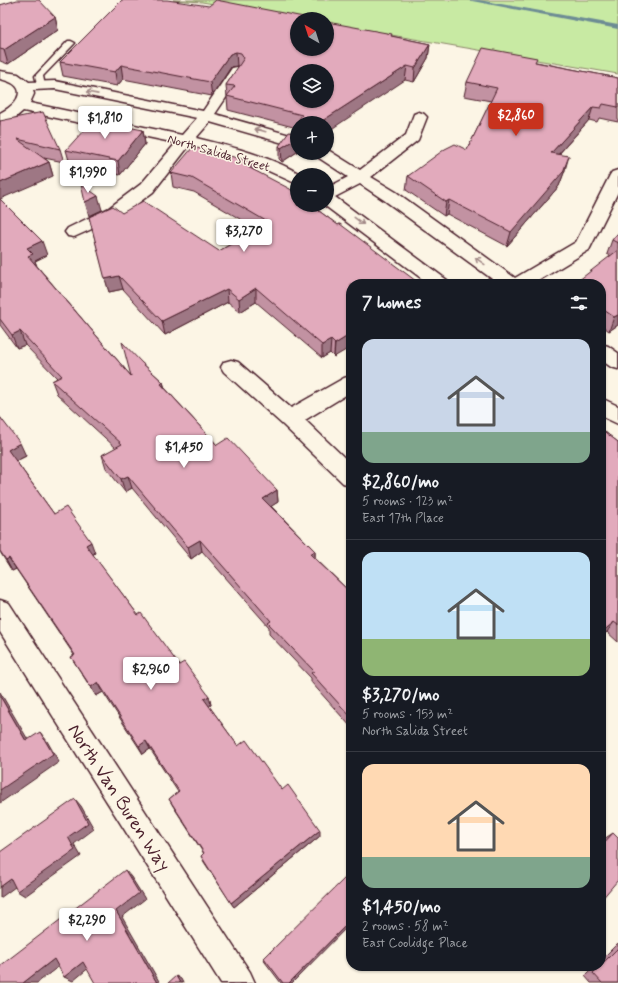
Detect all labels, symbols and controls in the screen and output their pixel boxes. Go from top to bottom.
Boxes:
north arrow [290,12,334,56]
map controls [290,12,334,212]
button: layers [290,64,334,108]
one-way arrow [86,88,99,96]
pin: $2,860 [483,103,549,137]
pin: $1,810 [72,106,138,140]
text: $2,860 [497,107,535,124]
text: $1,810 [87,110,123,127]
button: + [290,116,334,160]
one-way arrow [254,126,267,133]
street label: North Salida Street [165,131,272,176]
pin: $1,990 [55,160,121,194]
text: $1,990 [69,164,107,181]
button: − [290,168,334,212]
one-way arrow [353,217,364,226]
pin: $3,270 [211,219,277,253]
text: $3,270 [225,223,263,240]
one-way arrow [475,257,486,265]
text: 7 homes [362,292,421,314]
icon: filters [568,292,590,314]
icon: home [440,365,512,437]
pin: $1,450 [151,435,217,469]
text: $1,450 [165,439,203,456]
text: $2,860/mo [362,471,439,493]
text: 5 rooms · 123 m² [362,493,453,510]
text: East 17th Place [362,510,444,527]
icon: home [440,578,512,650]
pin: $2,960 [118,657,184,691]
text: $2,960 [132,661,170,678]
text: $3,270/mo [362,684,440,706]
text: 5 rooms · 153 m² [362,706,453,723]
street label: North Van Buren Way [61,719,176,877]
text: North Salida Street [362,723,468,740]
icon: home [440,790,512,862]
text: $1,450/mo [362,896,441,918]
pin: $2,290 [54,908,120,942]
text: $2,290 [68,912,106,929]
text: 2 rooms · 58 m² [362,918,449,935]
text: East Coolidge Place [362,935,468,952]

